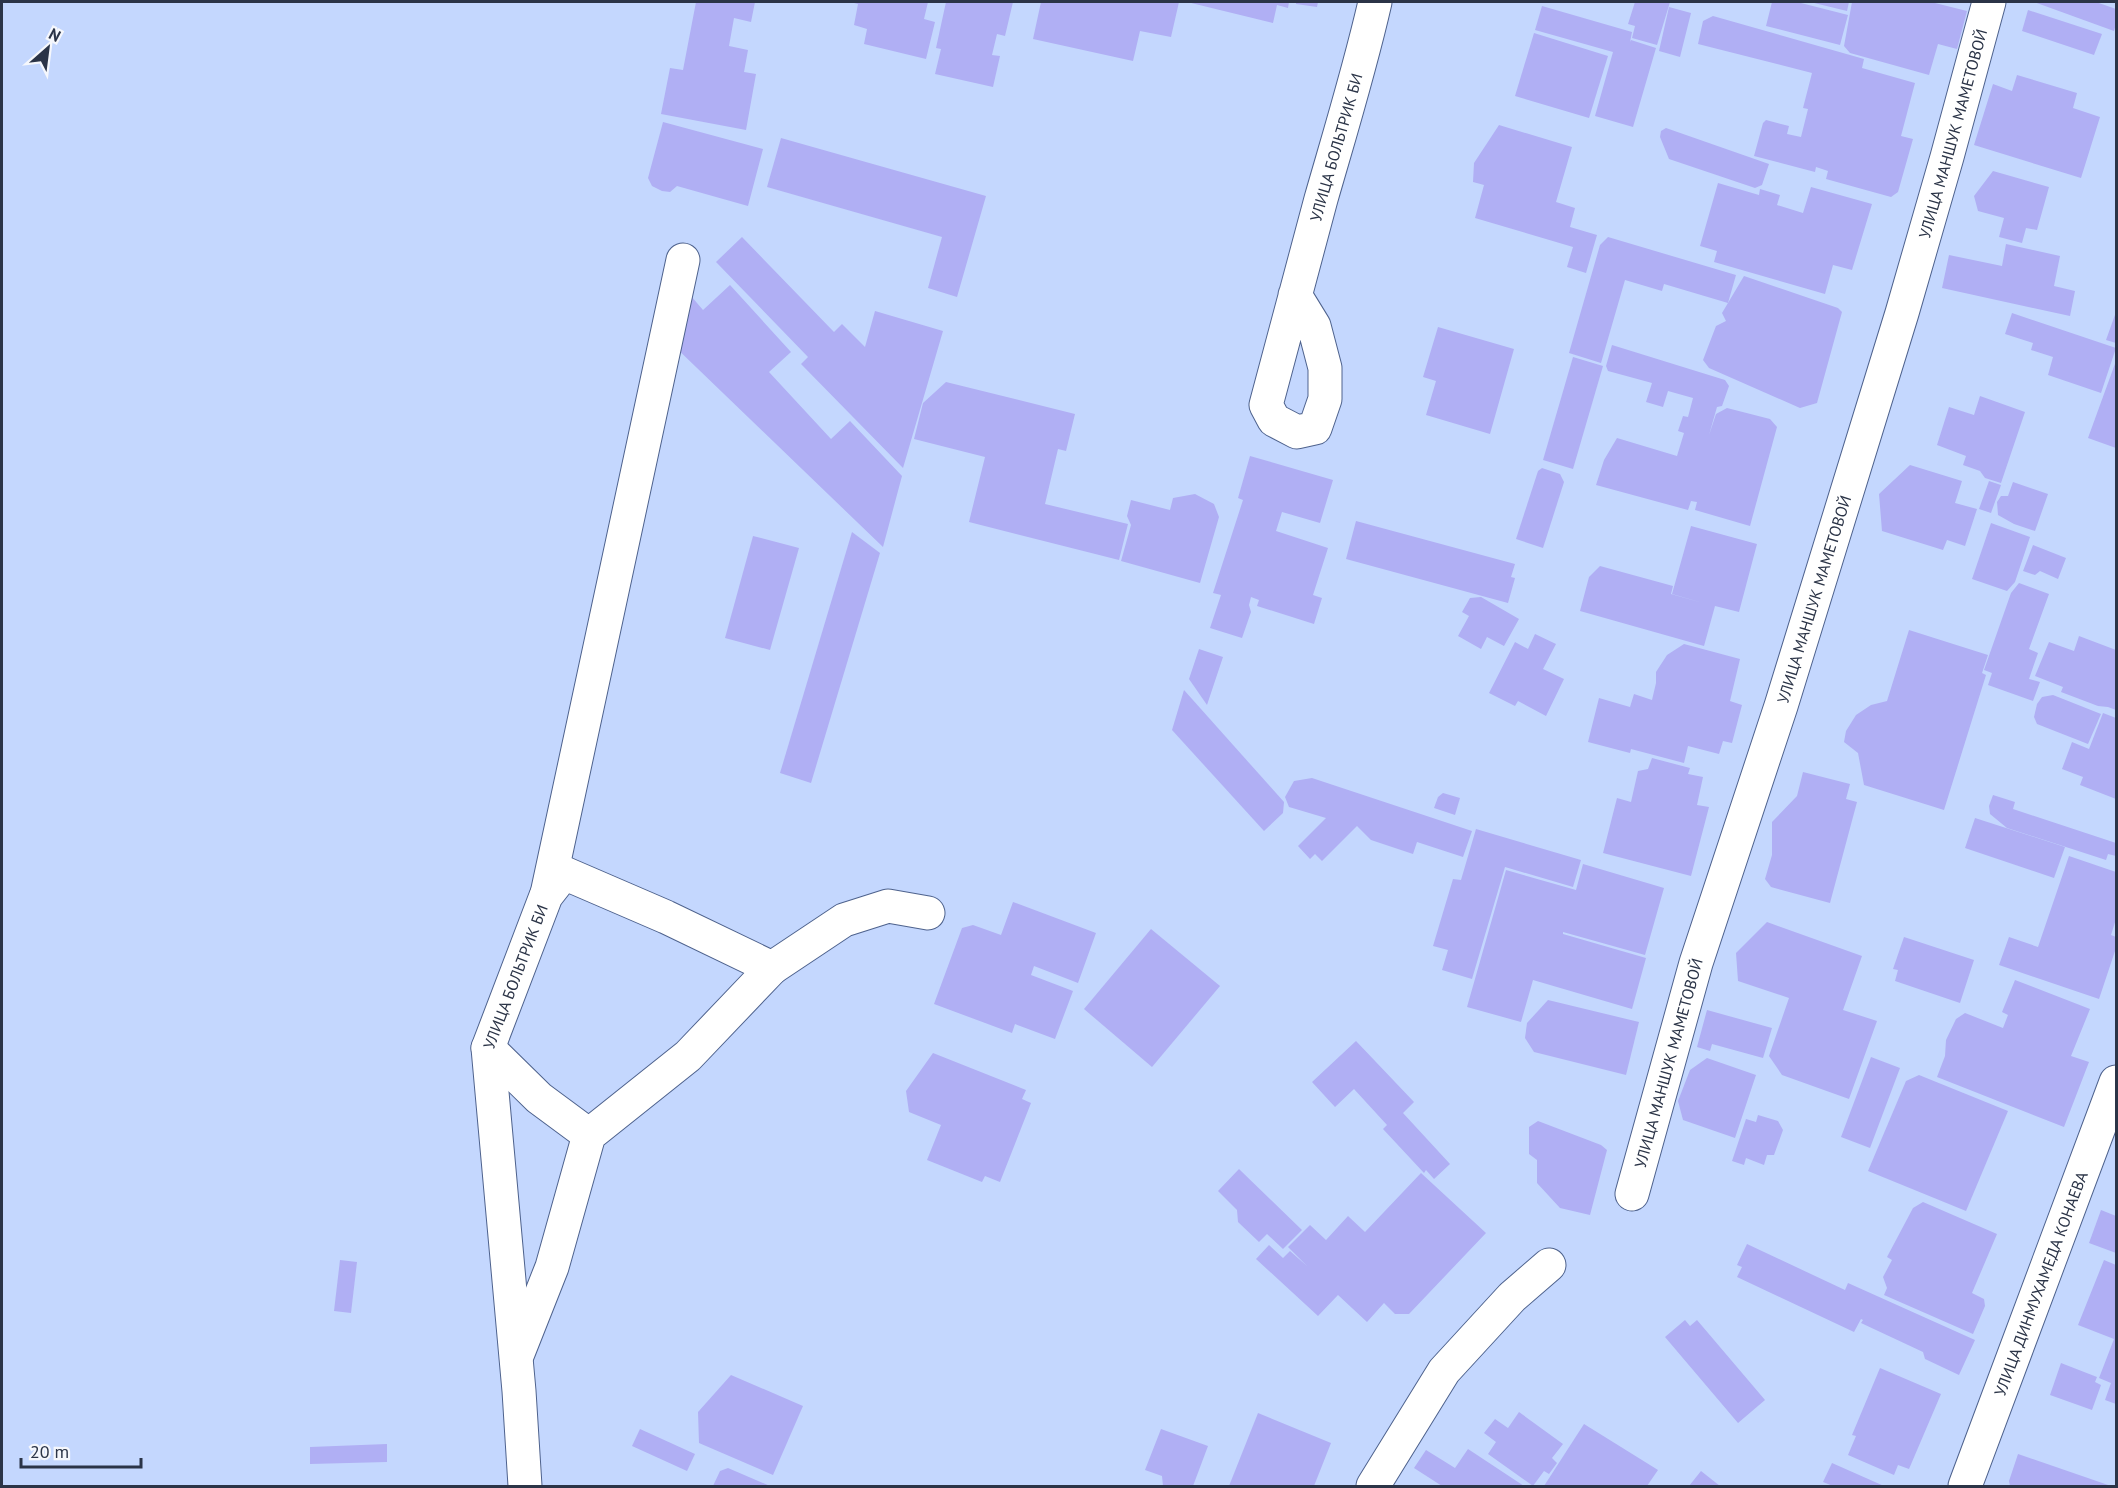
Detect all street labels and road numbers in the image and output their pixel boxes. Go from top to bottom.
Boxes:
street label: УЛИЦА МАНШУК МАМЕТОВОЙ [1914,27,1991,241]
street label: УЛИЦА БОЛЬТРИК БИ [1305,71,1367,223]
street label: УЛИЦА МАНШУК МАМЕТОВОЙ [1772,493,1855,706]
street label: УЛИЦА БОЛЬТРИК БИ [479,902,552,1052]
street label: УЛИЦА МАНШУК МАМЕТОВОЙ [1630,956,1707,1170]
street label: УЛИЦА ДИНМУХАМЕДА КОНАЕВА [1990,1168,2092,1399]

